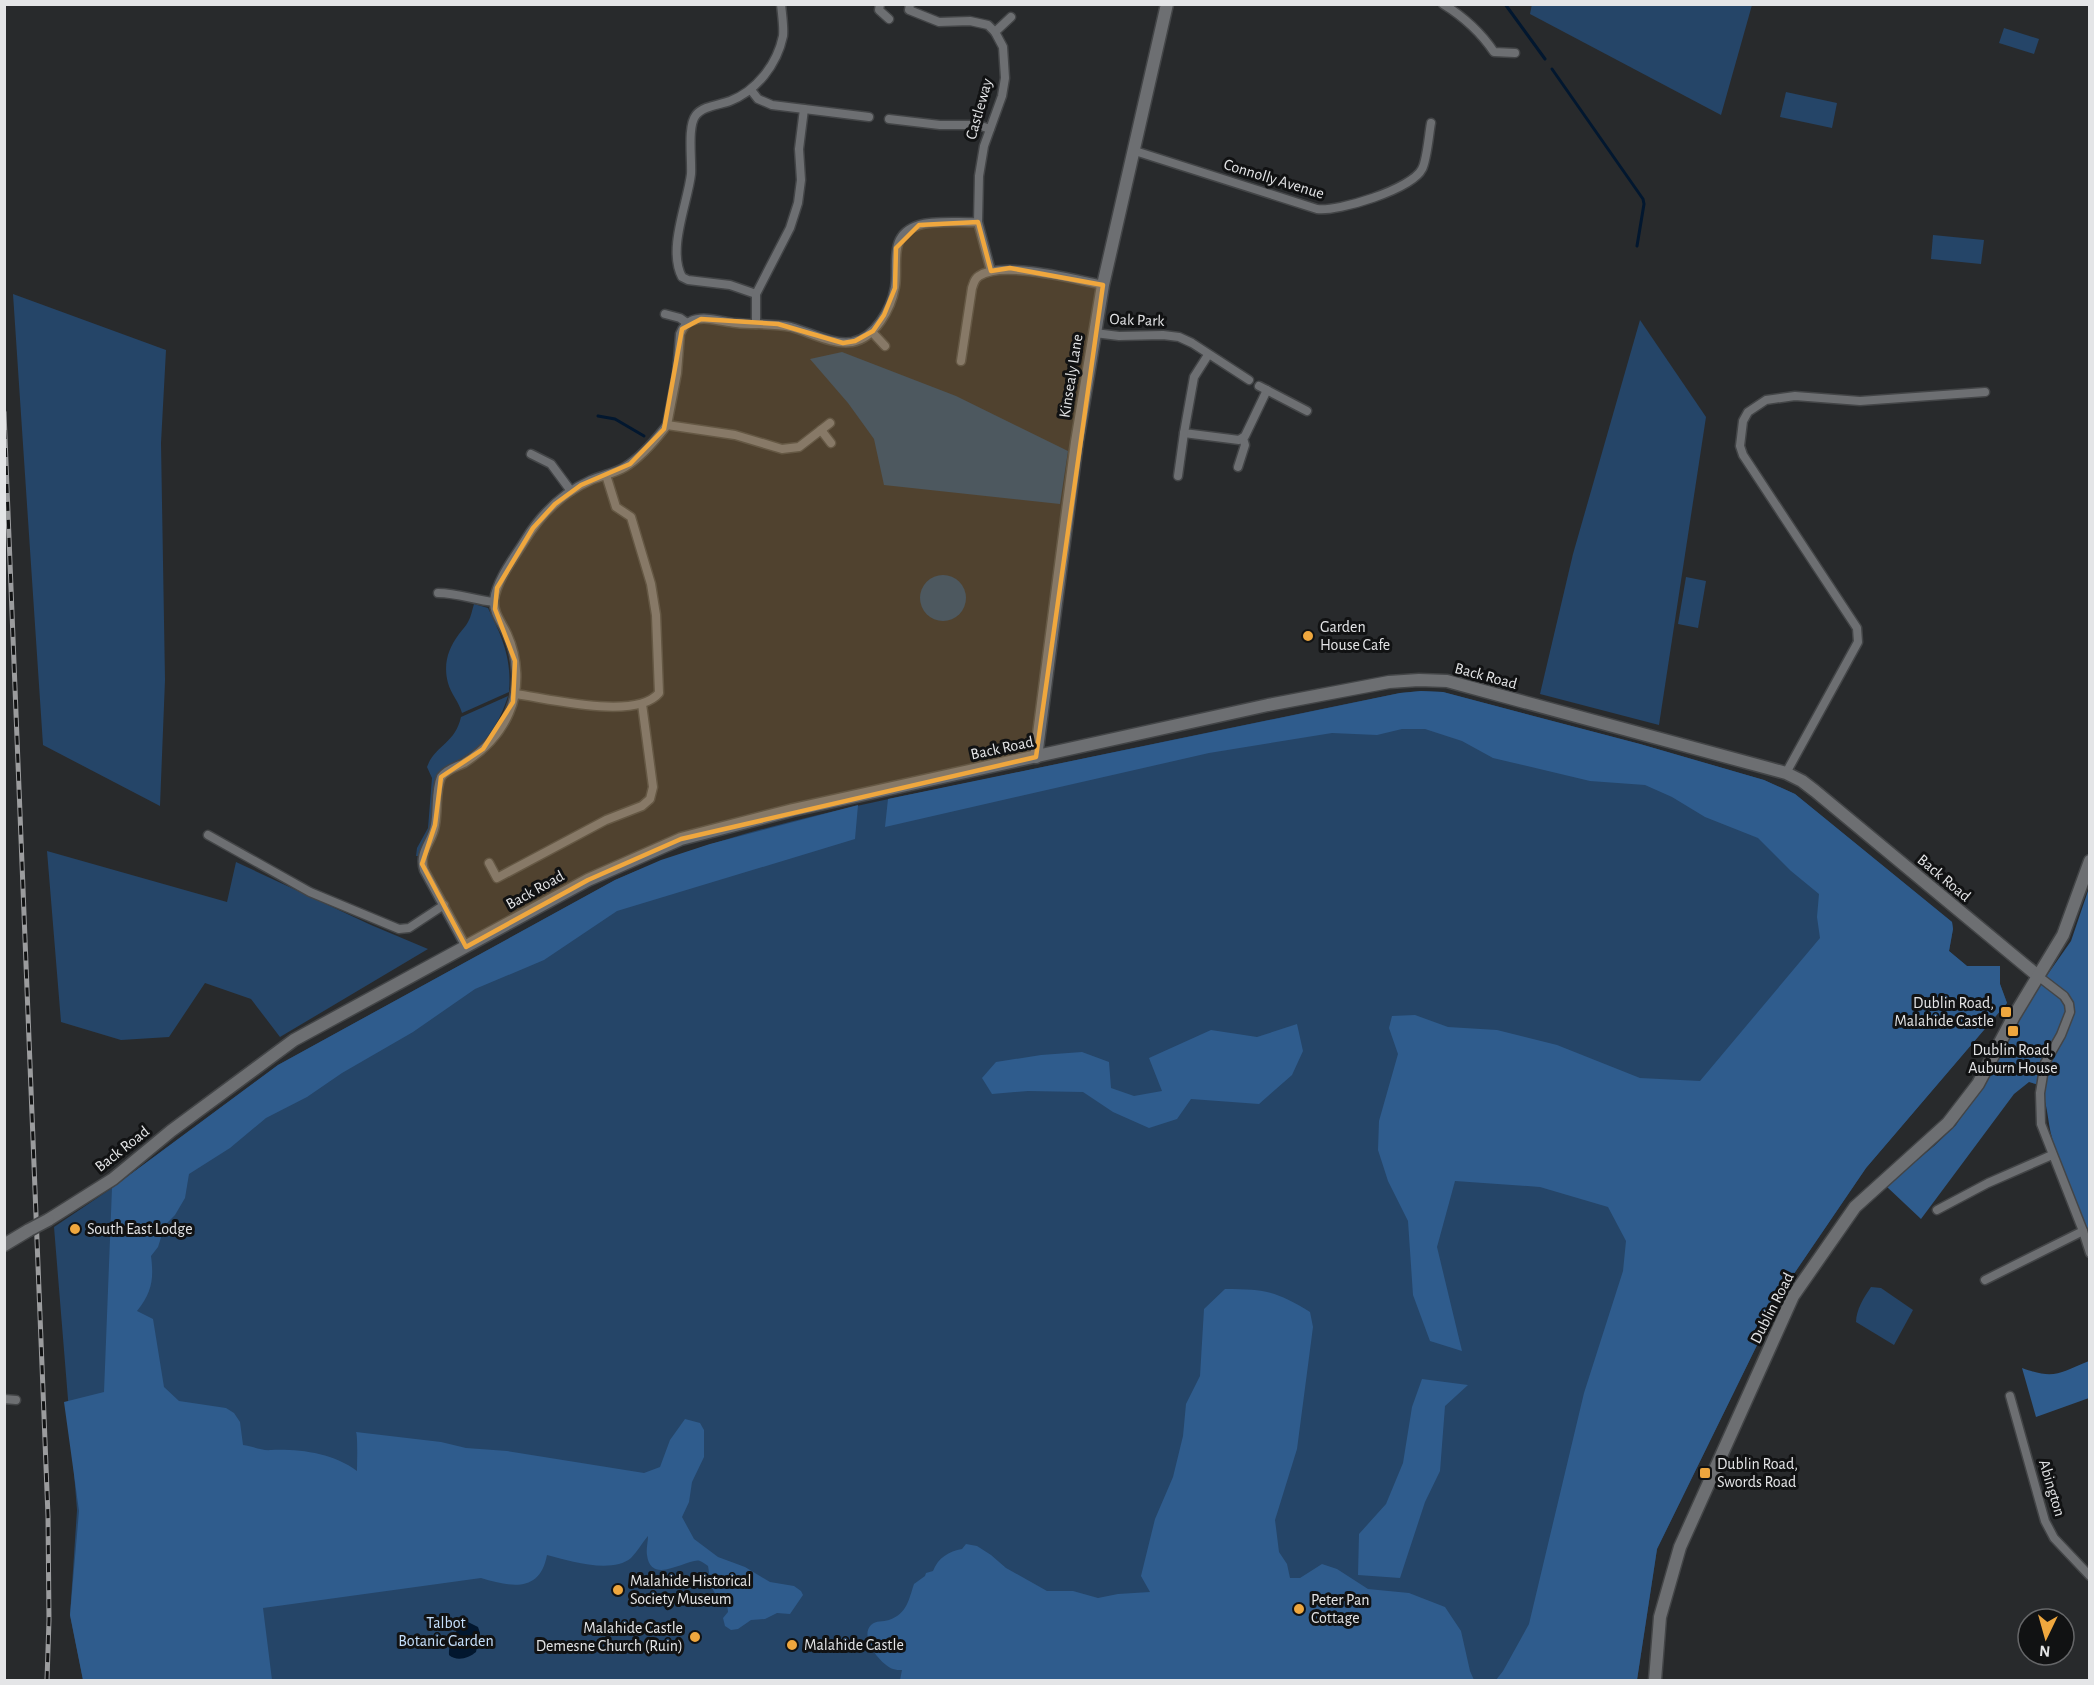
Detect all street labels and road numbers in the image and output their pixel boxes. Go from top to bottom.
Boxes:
street label: Castleway [963,77,996,142]
street label: Connolly Avenue [1222,156,1326,203]
street label: Oak Park [1109,311,1166,329]
street label: Kinsealy Lane [1056,333,1086,419]
street label: Back Road [1453,660,1519,692]
street label: Back Road [969,734,1035,762]
street label: Back Road [1914,851,1974,905]
street label: Back Road [503,868,567,912]
street label: Back Road [92,1123,152,1175]
street label: Dublin Road [1747,1270,1797,1346]
street label: Abington [2036,1458,2068,1518]

